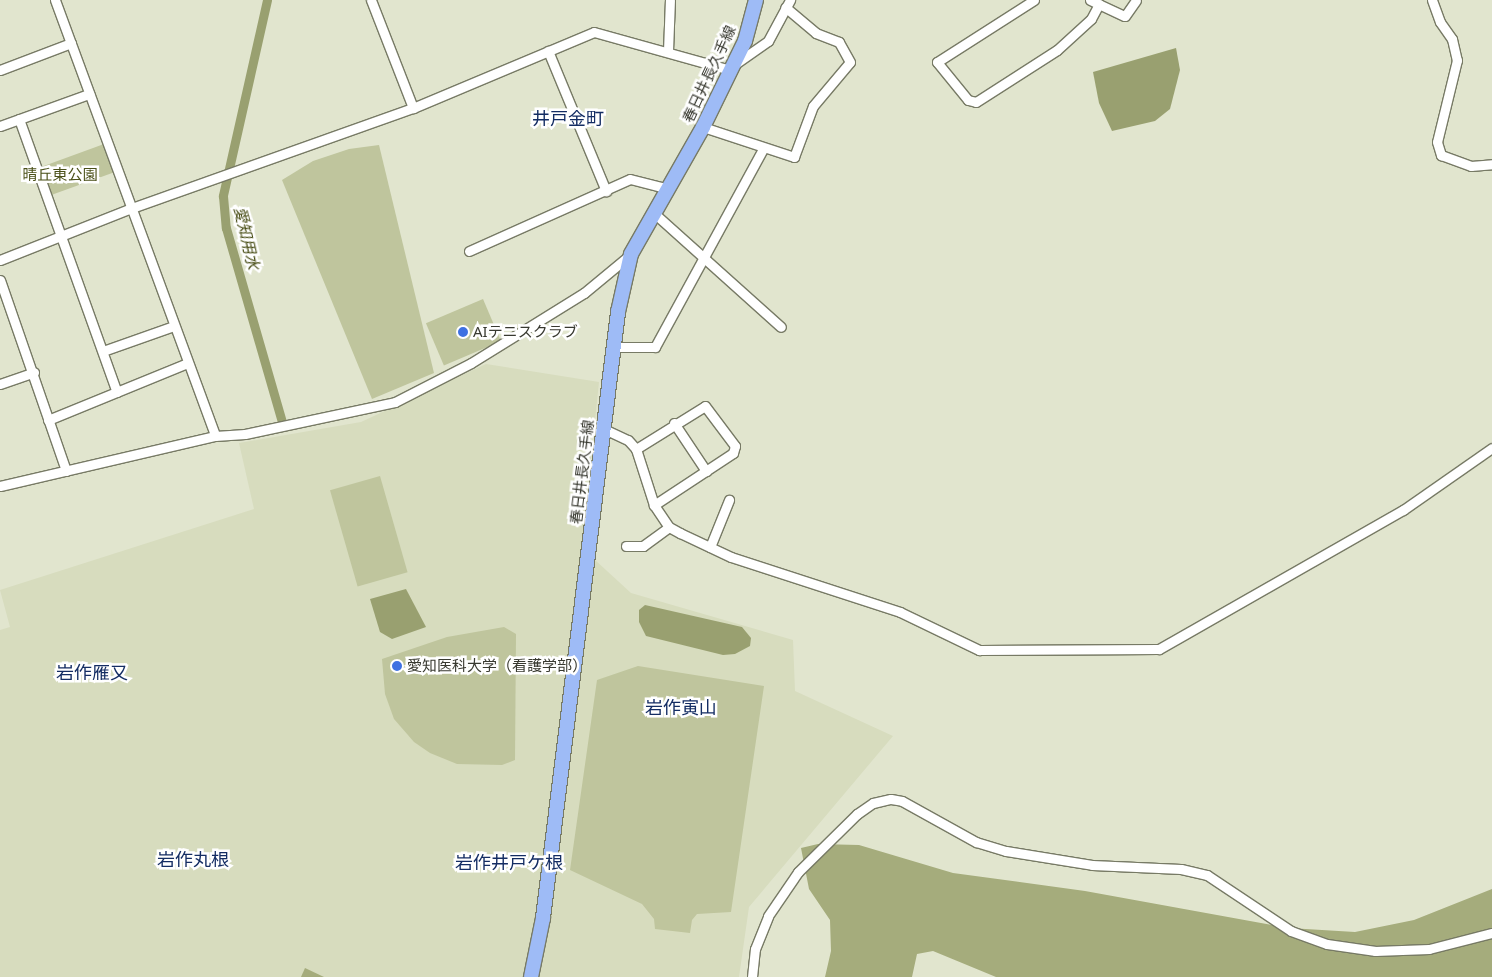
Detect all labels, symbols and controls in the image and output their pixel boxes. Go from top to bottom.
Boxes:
street label: 春日井長久手線 [679,23,739,125]
district label: 井戸金町 [532,107,604,129]
park label: 晴丘東公園 [23,166,97,184]
water label: 愛知用水 [230,205,264,271]
place label: AIテニスクラブ [473,323,578,341]
marker: AIテニスクラブ [457,326,469,338]
street label: 春日井長久手線 [567,419,597,525]
place label: 愛知医科大学（看護学部） [407,657,587,675]
marker: 愛知医科大学（看護学部） [391,660,403,672]
district label: 岩作雁又 [56,661,128,683]
district label: 岩作寅山 [645,696,717,718]
district label: 岩作丸根 [157,848,229,870]
district label: 岩作井戸ケ根 [455,851,563,873]

